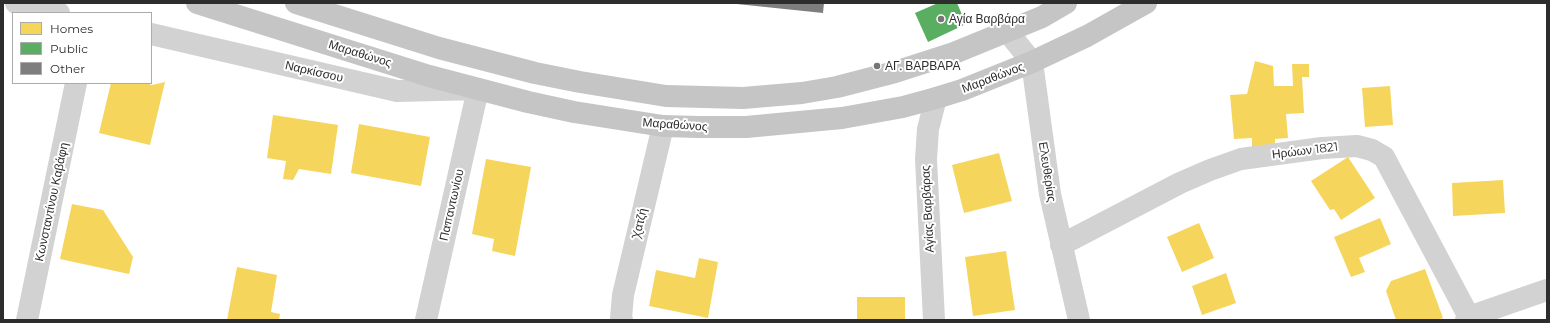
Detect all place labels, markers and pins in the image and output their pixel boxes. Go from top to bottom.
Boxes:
place label: Αγία Βαρβάρα [949,12,1025,26]
marker: Αγία Βαρβάρα [936,14,946,24]
place label: ΑΓ. ΒΑΡΒΑΡΑ [885,59,960,73]
marker: ΑΓ. ΒΑΡΒΑΡΑ [872,61,882,71]

